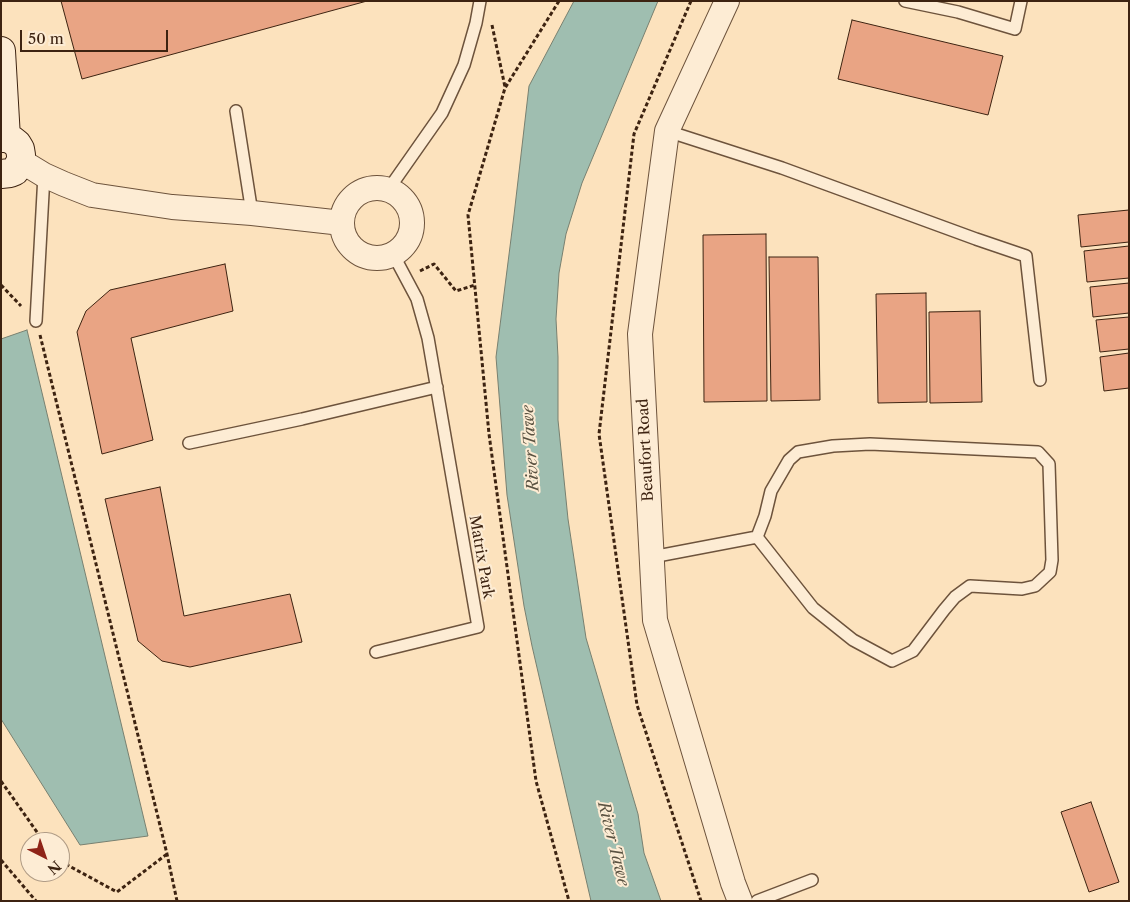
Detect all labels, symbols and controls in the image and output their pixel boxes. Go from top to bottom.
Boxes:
scale bar [22,20,170,52]
text: 50 m [28,29,64,48]
street label: Beaufort Road [634,398,658,502]
water label: River Tawe [518,404,544,492]
street label: Matrix Park [465,514,497,600]
water label: River Tawe [593,800,633,888]
north arrow [20,832,70,882]
text: N [44,857,65,878]

